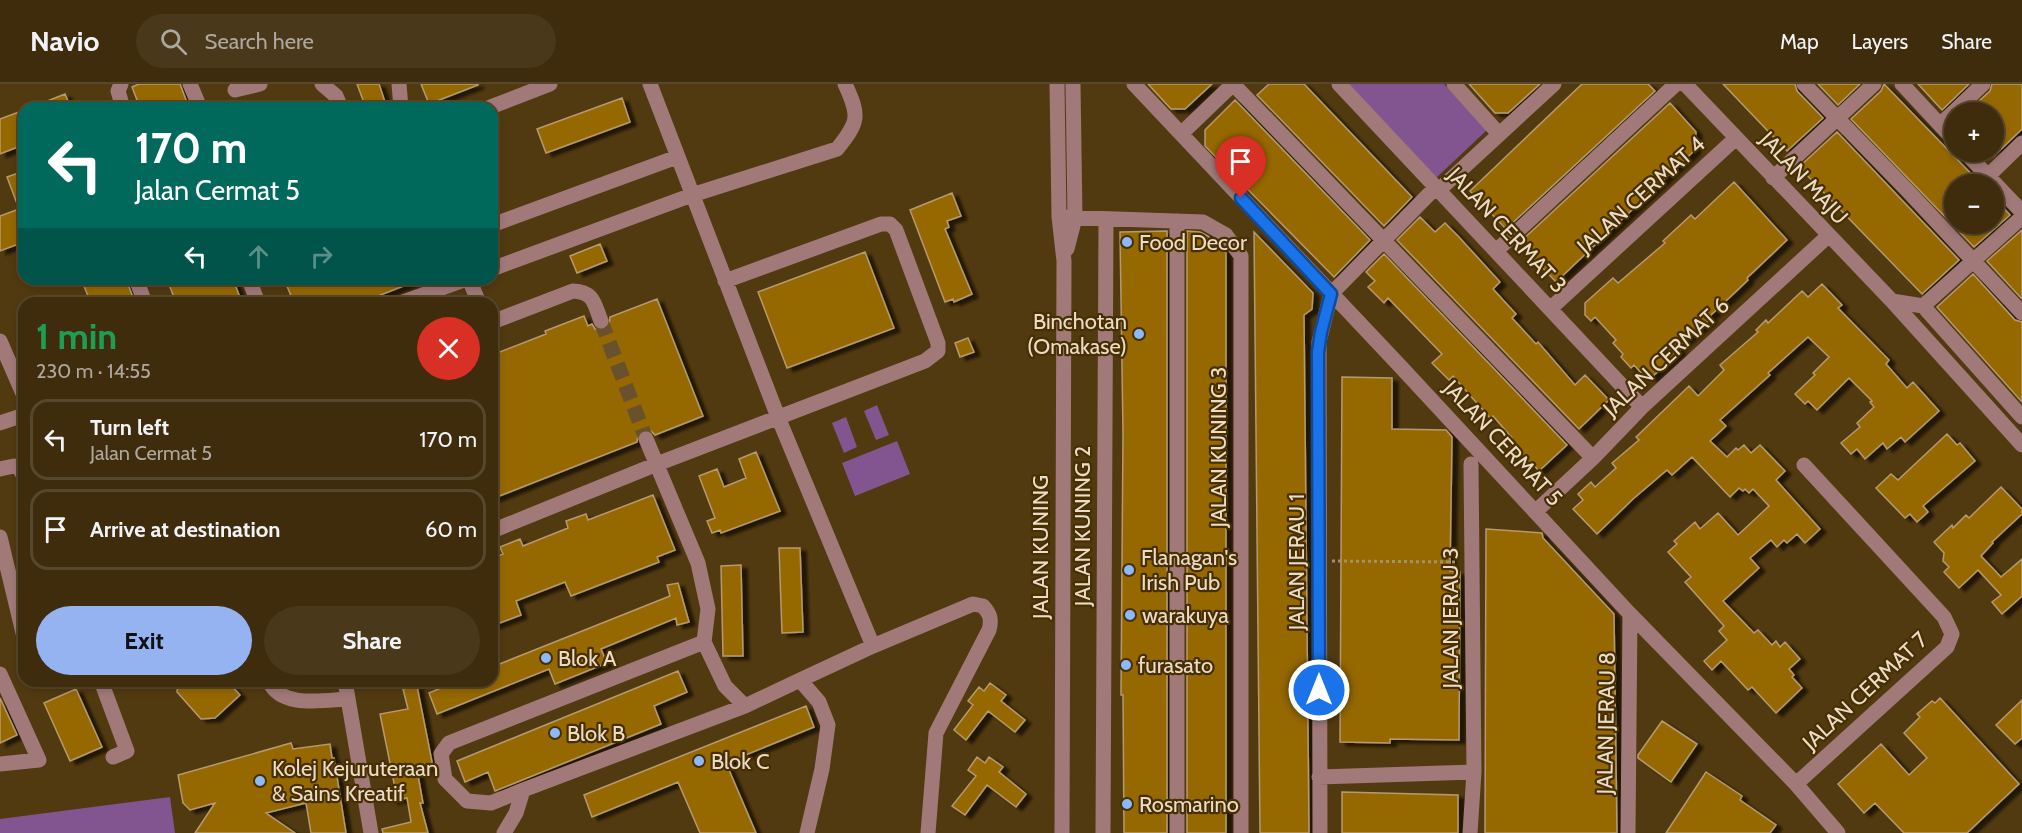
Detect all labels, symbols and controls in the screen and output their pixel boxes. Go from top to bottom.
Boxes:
search box [136,14,556,68]
text: Navio [30,24,100,58]
icon: search [157,25,190,58]
text: Search here [205,28,314,55]
text: Map [1780,29,1819,54]
text: Layers [1852,29,1908,54]
text: Share [1941,29,1992,54]
map controls [1944,102,2004,234]
button: + [1944,102,2004,162]
text: 170 m [135,122,247,174]
street label: JALAN MAJU [1753,125,1854,230]
icon: left [36,126,114,204]
street label: JALAN CERMAT 4 [1571,130,1711,260]
pin [1215,136,1266,198]
icon: arrive [1224,145,1257,178]
street label: JALAN CERMAT 3 [1441,161,1572,298]
text: Jalan Cermat 5 [135,174,300,207]
button: − [1944,174,2004,234]
place label: Food Decor [1139,229,1247,256]
marker: Food Decor [1120,235,1134,249]
icon: left [179,240,212,273]
icon: ahead [242,240,275,273]
icon: right [305,240,338,273]
street label: JALAN CERMAT 6 [1597,292,1735,423]
place label: Binchotan (Omakase) [1027,308,1127,360]
text: 1 min [36,314,117,358]
button: close [417,317,480,380]
marker: Binchotan (Omakase) [1132,327,1146,341]
text: 230 m · 14:55 [36,359,151,383]
street label: JALAN KUNING 3 [1205,367,1232,528]
street label: JALAN CERMAT 5 [1437,374,1568,511]
text: Turn left [90,414,169,441]
icon: left [39,423,72,456]
text: 170 m [419,426,477,453]
text: Jalan Cermat 5 [90,441,212,465]
street label: JALAN KUNING 2 [1069,446,1096,607]
street label: JALAN KUNING [1027,475,1054,620]
street label: JALAN JERAU 1 [1283,494,1310,631]
icon: arrive [39,513,72,546]
text: Arrive at destination [90,516,280,543]
text: 60 m [425,516,477,543]
place label: Flanagan's Irish Pub [1141,544,1237,596]
street label: JALAN JERAU 3 [1437,547,1464,690]
marker: Flanagan's Irish Pub [1122,563,1136,577]
place label: warakuya [1142,602,1229,629]
button: Exit [36,606,252,675]
button: Share [264,606,480,675]
marker: warakuya [1123,608,1137,622]
street label: JALAN CERMAT 7 [1796,626,1933,757]
place label: Blok A [558,645,617,672]
marker: Blok A [539,651,553,665]
street label: JALAN JERAU 8 [1591,651,1621,796]
place label: furasato [1138,652,1213,679]
marker: furasato [1119,658,1133,672]
position arrow [1287,658,1351,722]
place label: Blok B [567,720,625,747]
marker: Blok B [548,726,562,740]
place label: Blok C [711,748,770,775]
marker: Blok C [692,754,706,768]
place label: Kolej Kejuruteraan & Sains Kreatif [272,755,438,807]
marker: Kolej Kejuruteraan & Sains Kreatif [253,774,267,788]
place label: Rosmarino [1139,791,1239,818]
marker: Rosmarino [1120,797,1134,811]

